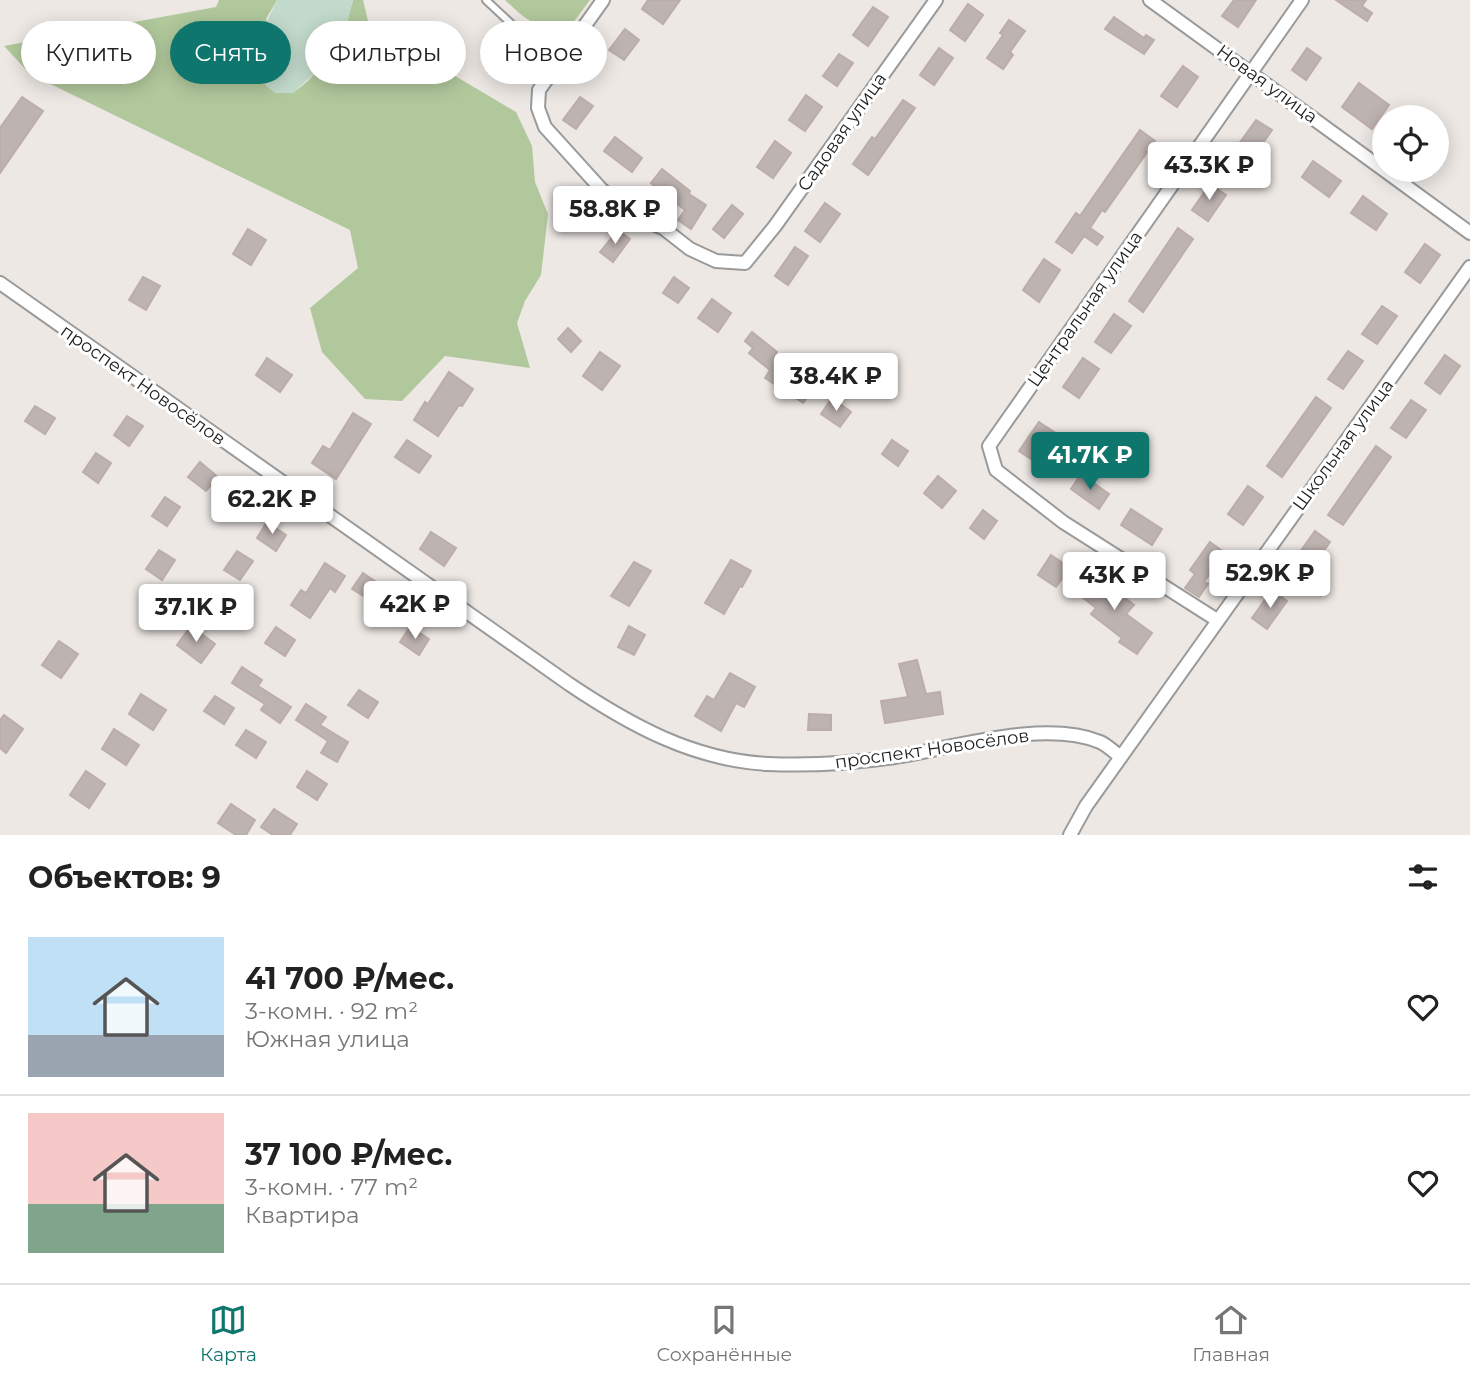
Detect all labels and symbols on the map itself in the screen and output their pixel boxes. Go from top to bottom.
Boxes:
street label: Новая улица [1212,40,1322,128]
street label: Садовая улица [793,68,891,196]
pin: 43.3K ₽ [1144,142,1274,202]
pin: 58.8K ₽ [550,187,680,246]
street label: Центральная улица [1023,227,1147,391]
street label: проспект Новосёлов [56,320,230,450]
pin: 38.4K ₽ [771,354,901,413]
street label: Школьная улица [1288,375,1398,515]
pin: 41.7K ₽ [1025,433,1155,492]
pin: 62.2K ₽ [207,476,337,536]
pin: 52.9K ₽ [1205,550,1335,610]
pin: 43K ₽ [1065,552,1163,612]
pin: 42K ₽ [366,582,464,641]
pin: 37.1K ₽ [131,584,261,644]
street label: проспект Новосёлов [833,724,1031,774]

